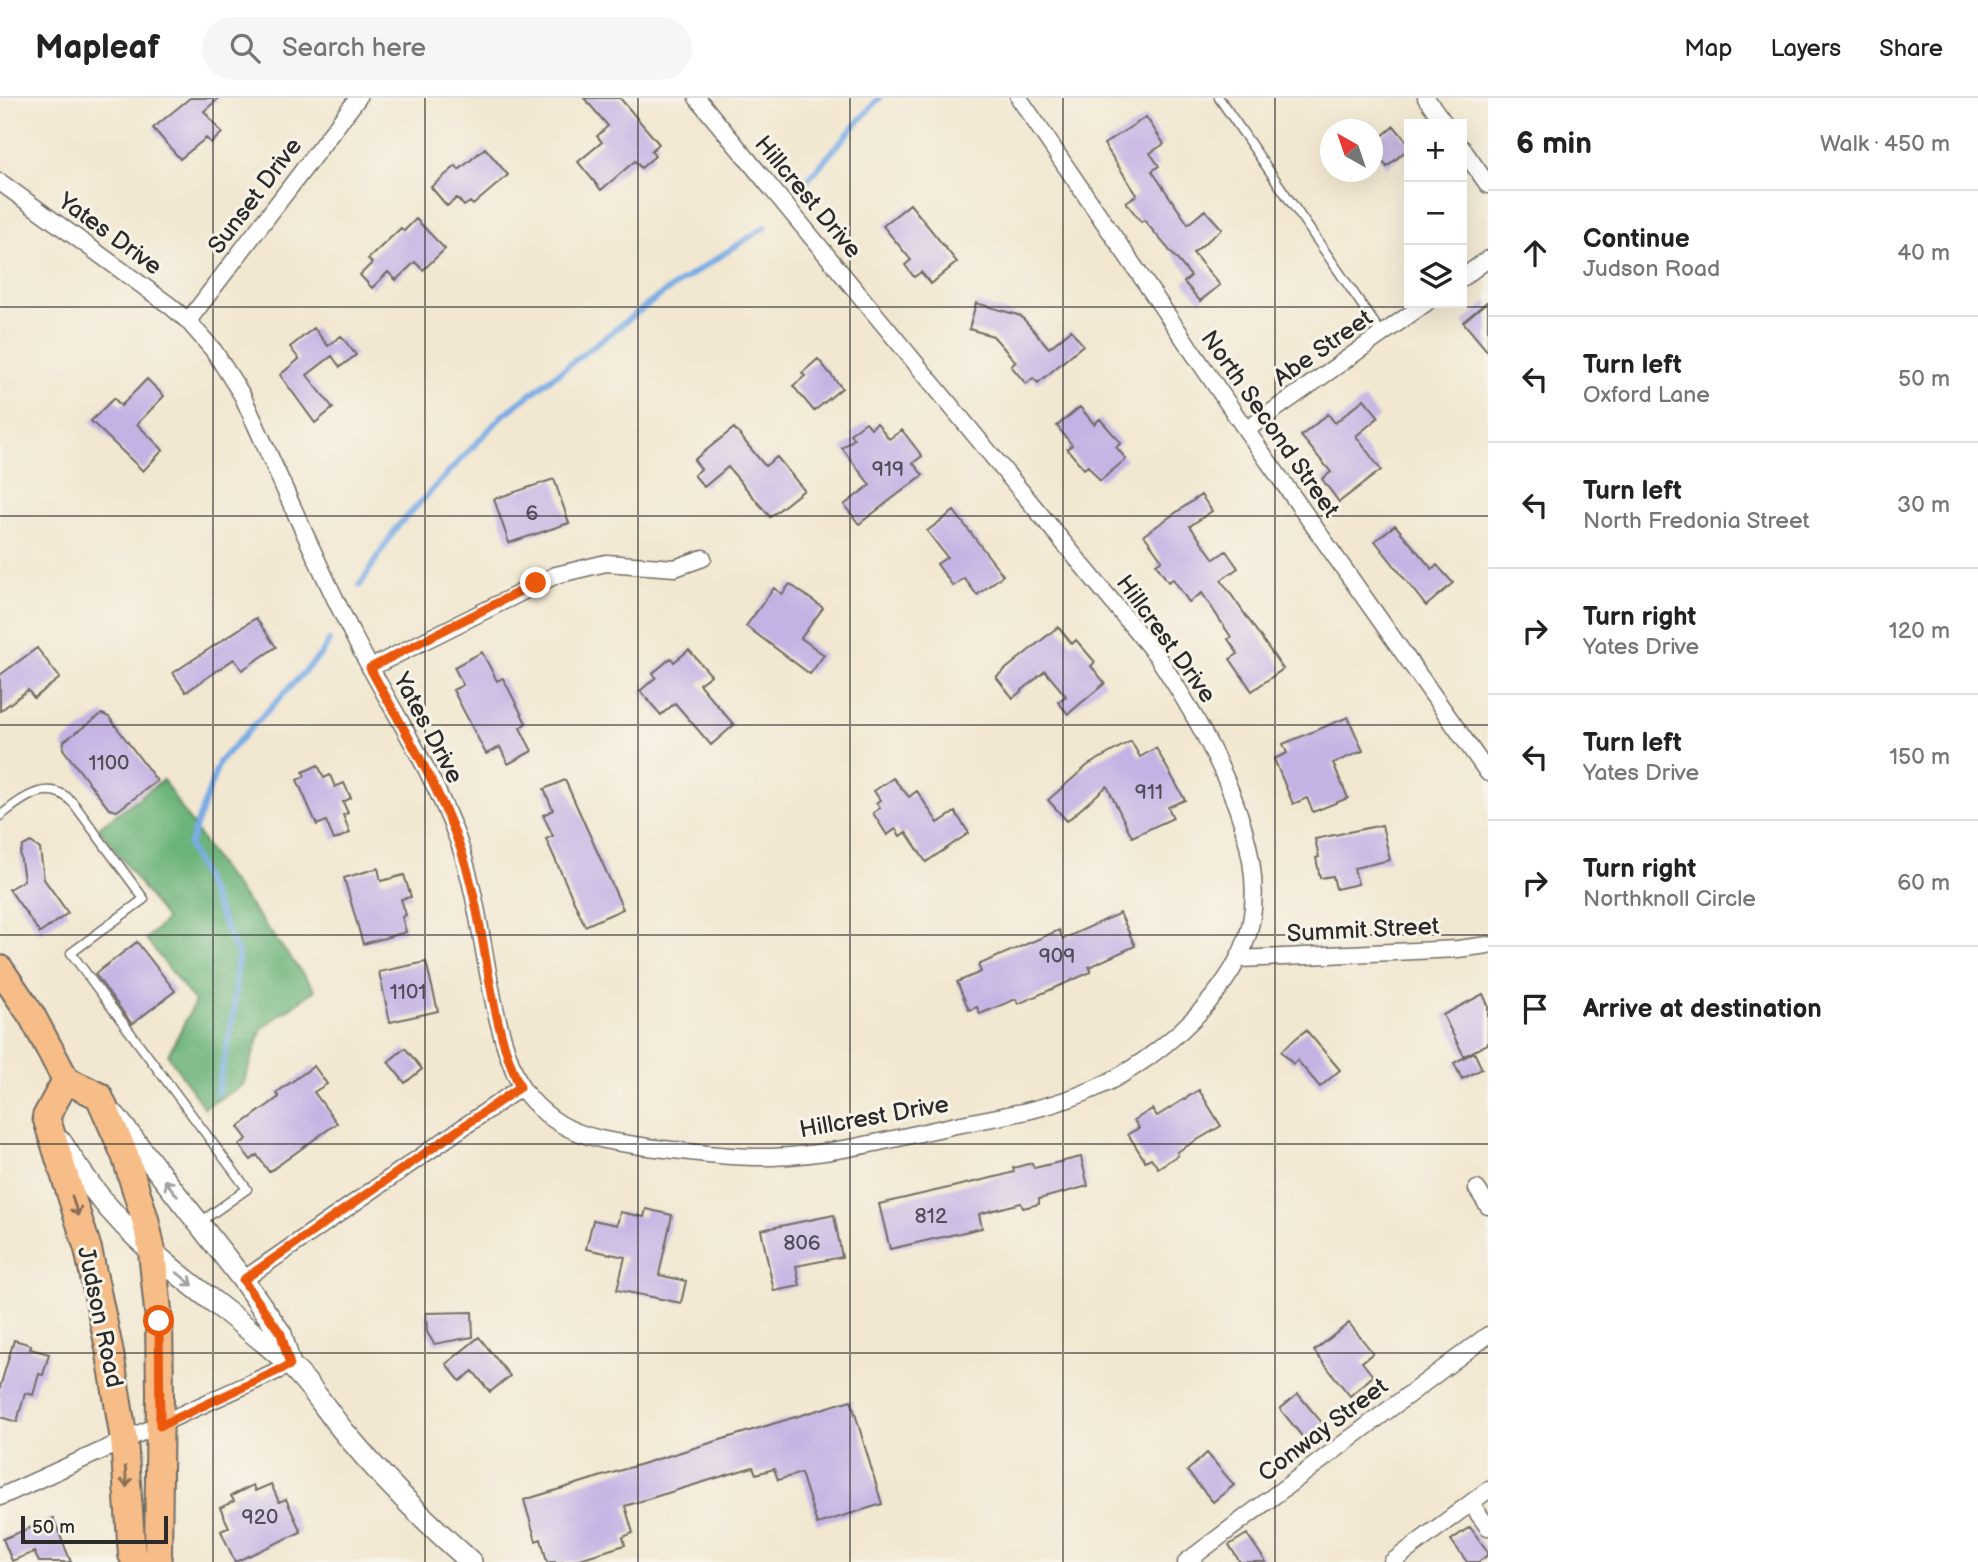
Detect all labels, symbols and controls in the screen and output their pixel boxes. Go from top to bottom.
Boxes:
search box [202,17,692,80]
text: Mapleaf [35,28,160,68]
icon: search [226,29,264,67]
text: Search here [282,33,426,64]
text: Map [1684,34,1732,63]
text: Layers [1770,34,1841,63]
text: Share [1879,34,1943,63]
north arrow [1320,119,1383,182]
map controls [1404,119,1467,308]
button: + [1404,119,1467,182]
text: 6 min [1516,126,1592,162]
street label: Hillcrest Drive [748,130,868,264]
text: Walk · 450 m [1820,130,1950,158]
street label: Sunset Drive [202,132,308,260]
button: − [1404,182,1467,245]
street label: Yates Drive [52,186,168,281]
text: Continue [1583,224,1690,255]
icon: ahead [1516,234,1554,272]
text: 40 m [1897,239,1950,267]
button: layers [1404,245,1467,308]
text: Judson Road [1583,255,1720,283]
street label: Abe Street [1268,303,1379,393]
street label: North Second Street [1195,325,1346,524]
text: Turn left [1583,350,1682,381]
icon: left [1516,360,1554,398]
text: 50 m [1898,365,1950,393]
text: Oxford Lane [1583,381,1710,409]
house number: 919 [872,457,904,482]
text: Turn left [1583,476,1682,507]
icon: left [1516,486,1554,524]
text: 30 m [1897,491,1950,519]
house number: 6 [526,501,539,526]
text: North Fredonia Street [1583,507,1810,535]
route end [520,567,551,598]
street label: Hillcrest Drive [1110,569,1222,709]
text: Turn right [1583,602,1696,633]
icon: right [1516,612,1554,650]
text: 120 m [1889,617,1950,645]
text: Yates Drive [1583,633,1699,661]
street label: Yates Drive [386,667,469,788]
text: Turn left [1583,728,1682,759]
icon: left [1516,738,1554,776]
text: 150 m [1889,743,1950,771]
house number: 1100 [89,751,129,776]
text: Yates Drive [1583,759,1699,787]
house number: 911 [1135,780,1163,805]
text: Turn right [1583,854,1696,885]
icon: right [1516,864,1554,902]
text: 60 m [1897,869,1950,897]
text: Northknoll Circle [1583,885,1756,913]
street label: Summit Street [1286,911,1441,948]
house number: 909 [1039,944,1075,969]
house number: 1101 [390,980,426,1005]
icon: arrive [1516,990,1554,1028]
text: Arrive at destination [1583,994,1822,1025]
street label: Hillcrest Drive [797,1090,951,1144]
one-way arrow [163,1179,178,1197]
one-way arrow [70,1194,82,1216]
house number: 812 [915,1204,948,1229]
house number: 806 [783,1231,821,1256]
street label: Judson Road [71,1244,129,1390]
one-way arrow [176,1272,194,1287]
route start [143,1305,174,1336]
street label: Conway Street [1252,1371,1394,1488]
one-way arrow [120,1465,133,1488]
house number: 920 [242,1505,278,1530]
scale bar [21,1513,168,1545]
text: 50 m [32,1516,75,1539]

